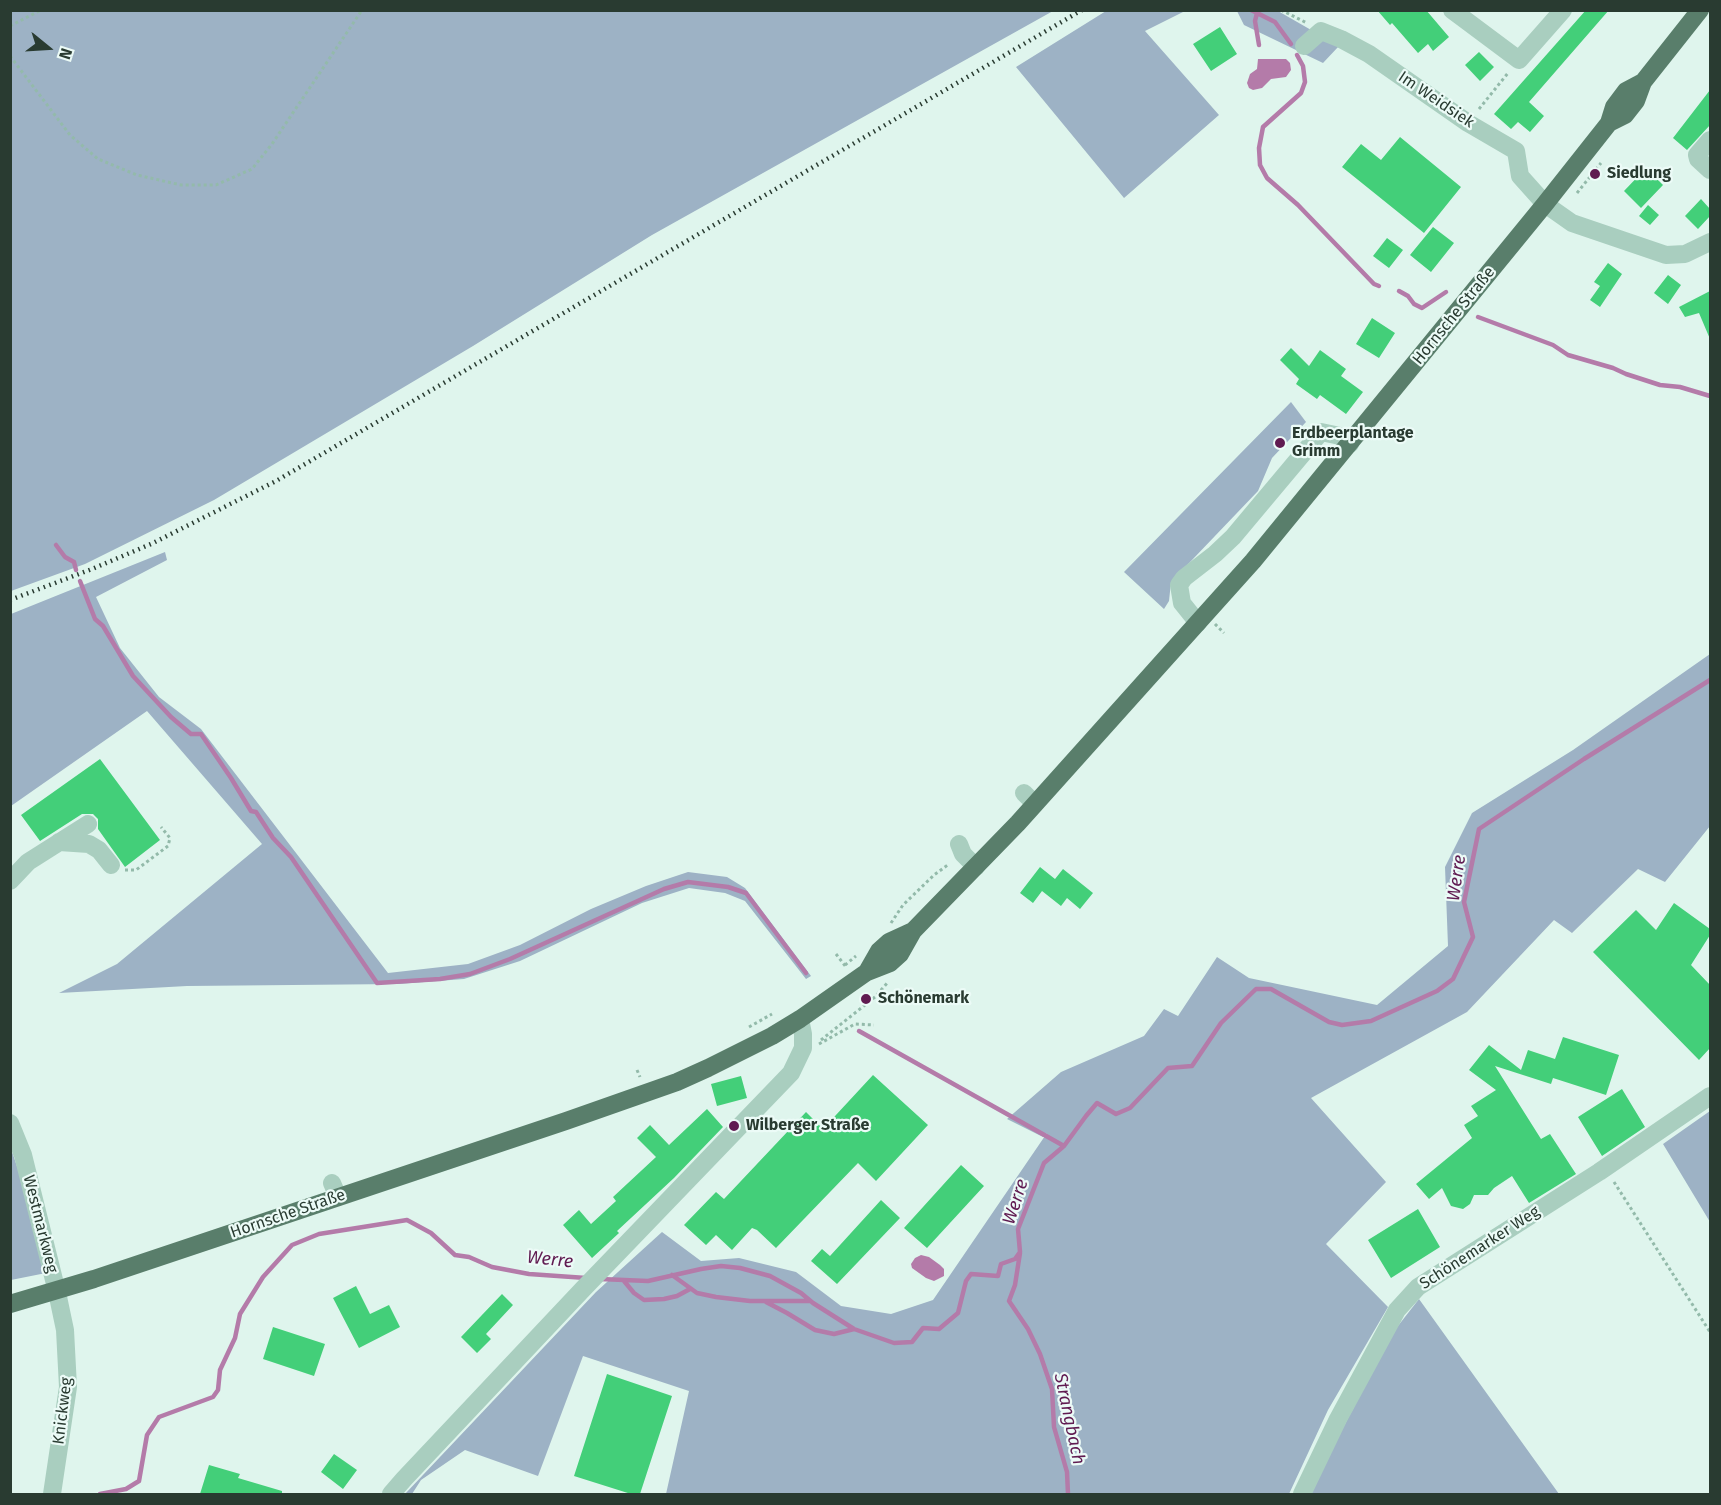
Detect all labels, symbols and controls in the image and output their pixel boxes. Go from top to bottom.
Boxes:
north arrow [18,18,78,78]
text: N [55,46,76,62]
street label: Im Weidsiek [1394,68,1478,132]
place label: Siedlung [1607,164,1671,184]
marker: Siedlung [1588,167,1602,181]
street label: Hornsche Straße [1409,263,1499,369]
place label: Erdbeerplantage Grimm [1292,424,1414,462]
marker: Erdbeerplantage Grimm [1273,436,1287,450]
water label: Werre [1443,854,1471,902]
place label: Schönemark [878,989,969,1009]
marker: Schönemark [859,992,873,1006]
place label: Wilberger Straße [746,1116,869,1136]
marker: Wilberger Straße [727,1119,741,1133]
street label: Westmarkweg [19,1173,61,1275]
water label: Werre [999,1177,1033,1227]
street label: Hornsche Straße [228,1185,348,1243]
street label: Schönemarker Weg [1416,1202,1544,1294]
water label: Werre [526,1247,574,1273]
water label: Strangbach [1049,1371,1089,1467]
street label: Knickweg [49,1376,77,1446]

